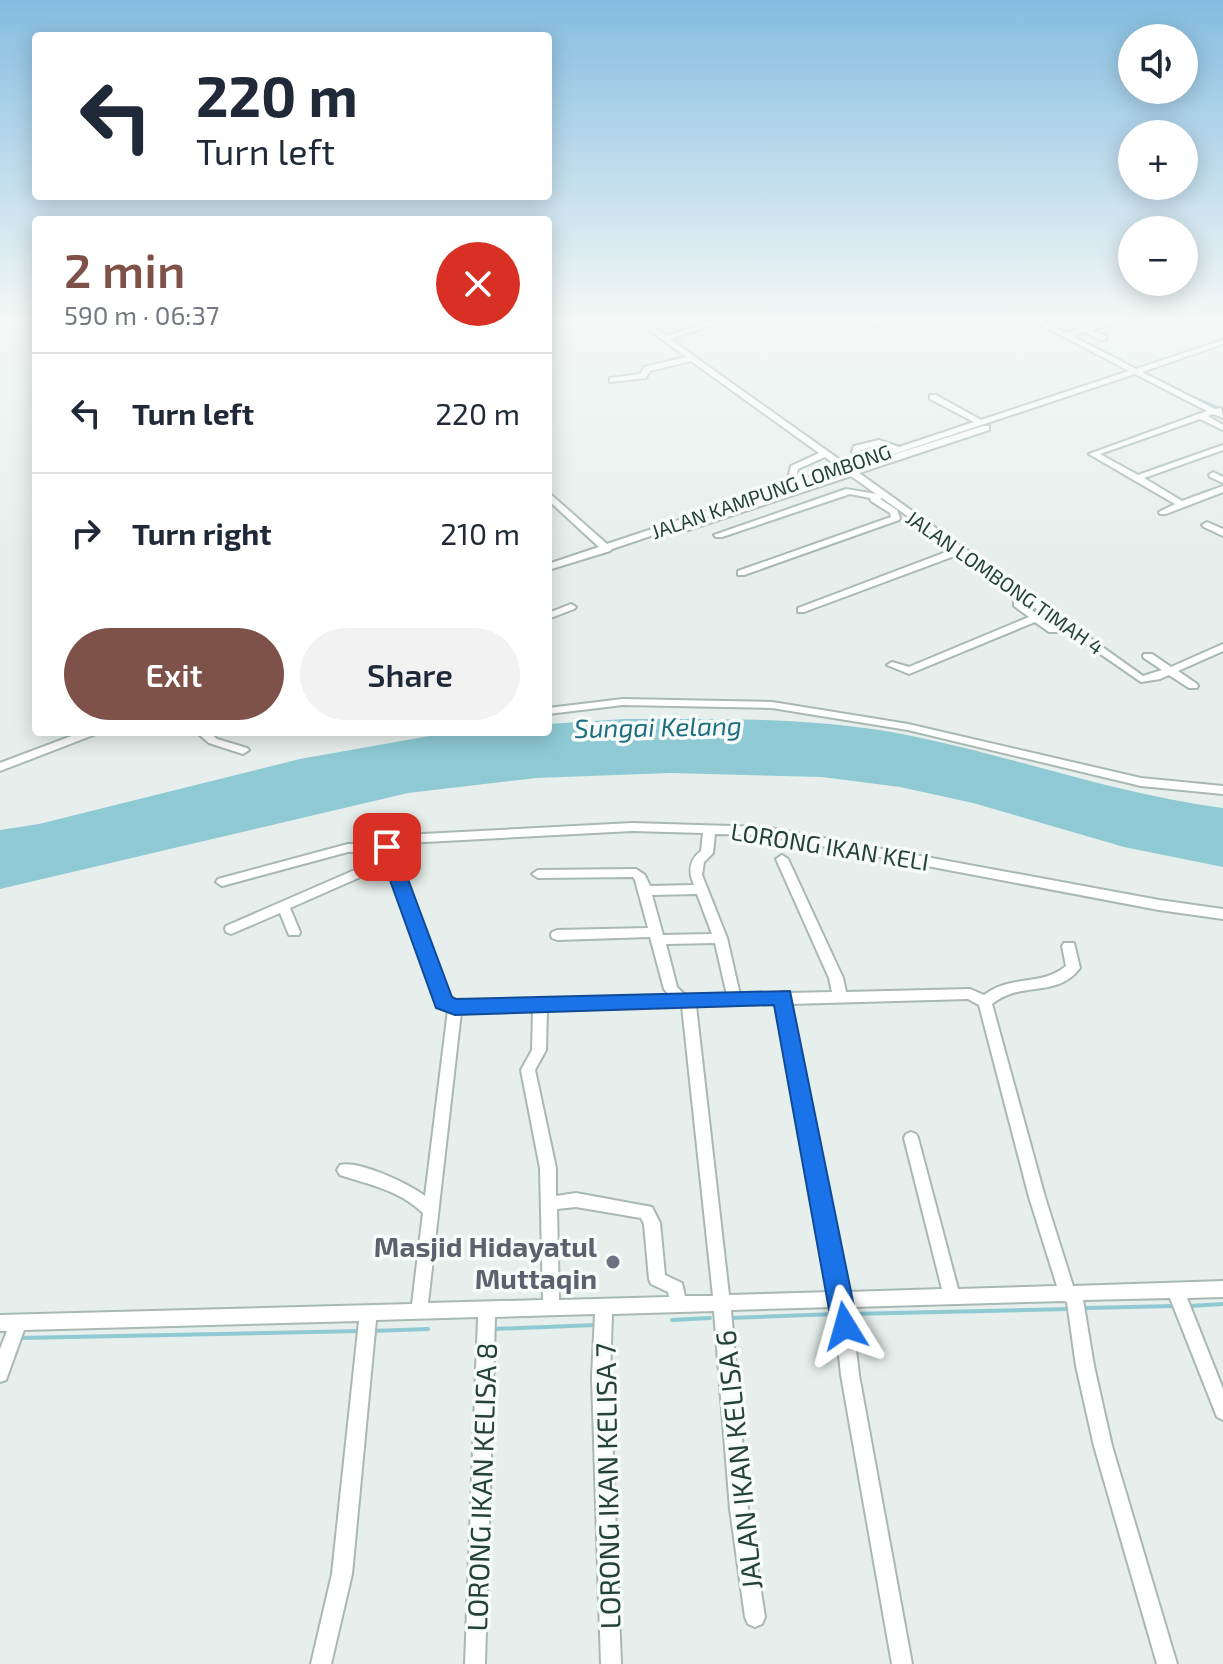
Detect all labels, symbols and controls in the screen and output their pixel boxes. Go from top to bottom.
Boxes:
map controls [1118,24,1198,296]
button: sound [1118,24,1198,104]
text: 220 m [196,61,358,128]
icon: left [64,64,168,168]
button: + [1118,120,1198,200]
text: Turn left [196,129,335,172]
button: − [1118,216,1198,296]
text: 2 min [64,240,185,298]
button: close [436,242,520,326]
text: 590 m · 06:37 [64,299,219,330]
icon: left [64,391,108,435]
text: Turn left [132,395,254,431]
text: 220 m [435,395,520,431]
street label: JALAN KAMPUNG LOMBONG [648,439,894,543]
street label: JALAN LOMBONG TIMAH 4 [902,505,1108,659]
icon: right [64,511,108,555]
text: Turn right [132,515,272,551]
text: 210 m [440,515,520,551]
button: Exit [64,628,284,720]
button: Share [300,628,520,720]
water label: Sungai Kelang [574,709,742,743]
pin [353,813,421,881]
street label: LORONG IKAN KELI [729,816,931,876]
icon: arrive [365,825,409,869]
place label: Masjid Hidayatul Muttaqin [374,1229,598,1295]
marker: Masjid Hidayatul Muttaqin [604,1253,622,1271]
position arrow [803,1284,887,1368]
street label: JALAN IKAN KELISA 6 [707,1329,769,1591]
street label: LORONG IKAN KELISA 8 [459,1342,503,1632]
street label: LORONG IKAN KELISA 7 [588,1343,626,1629]

